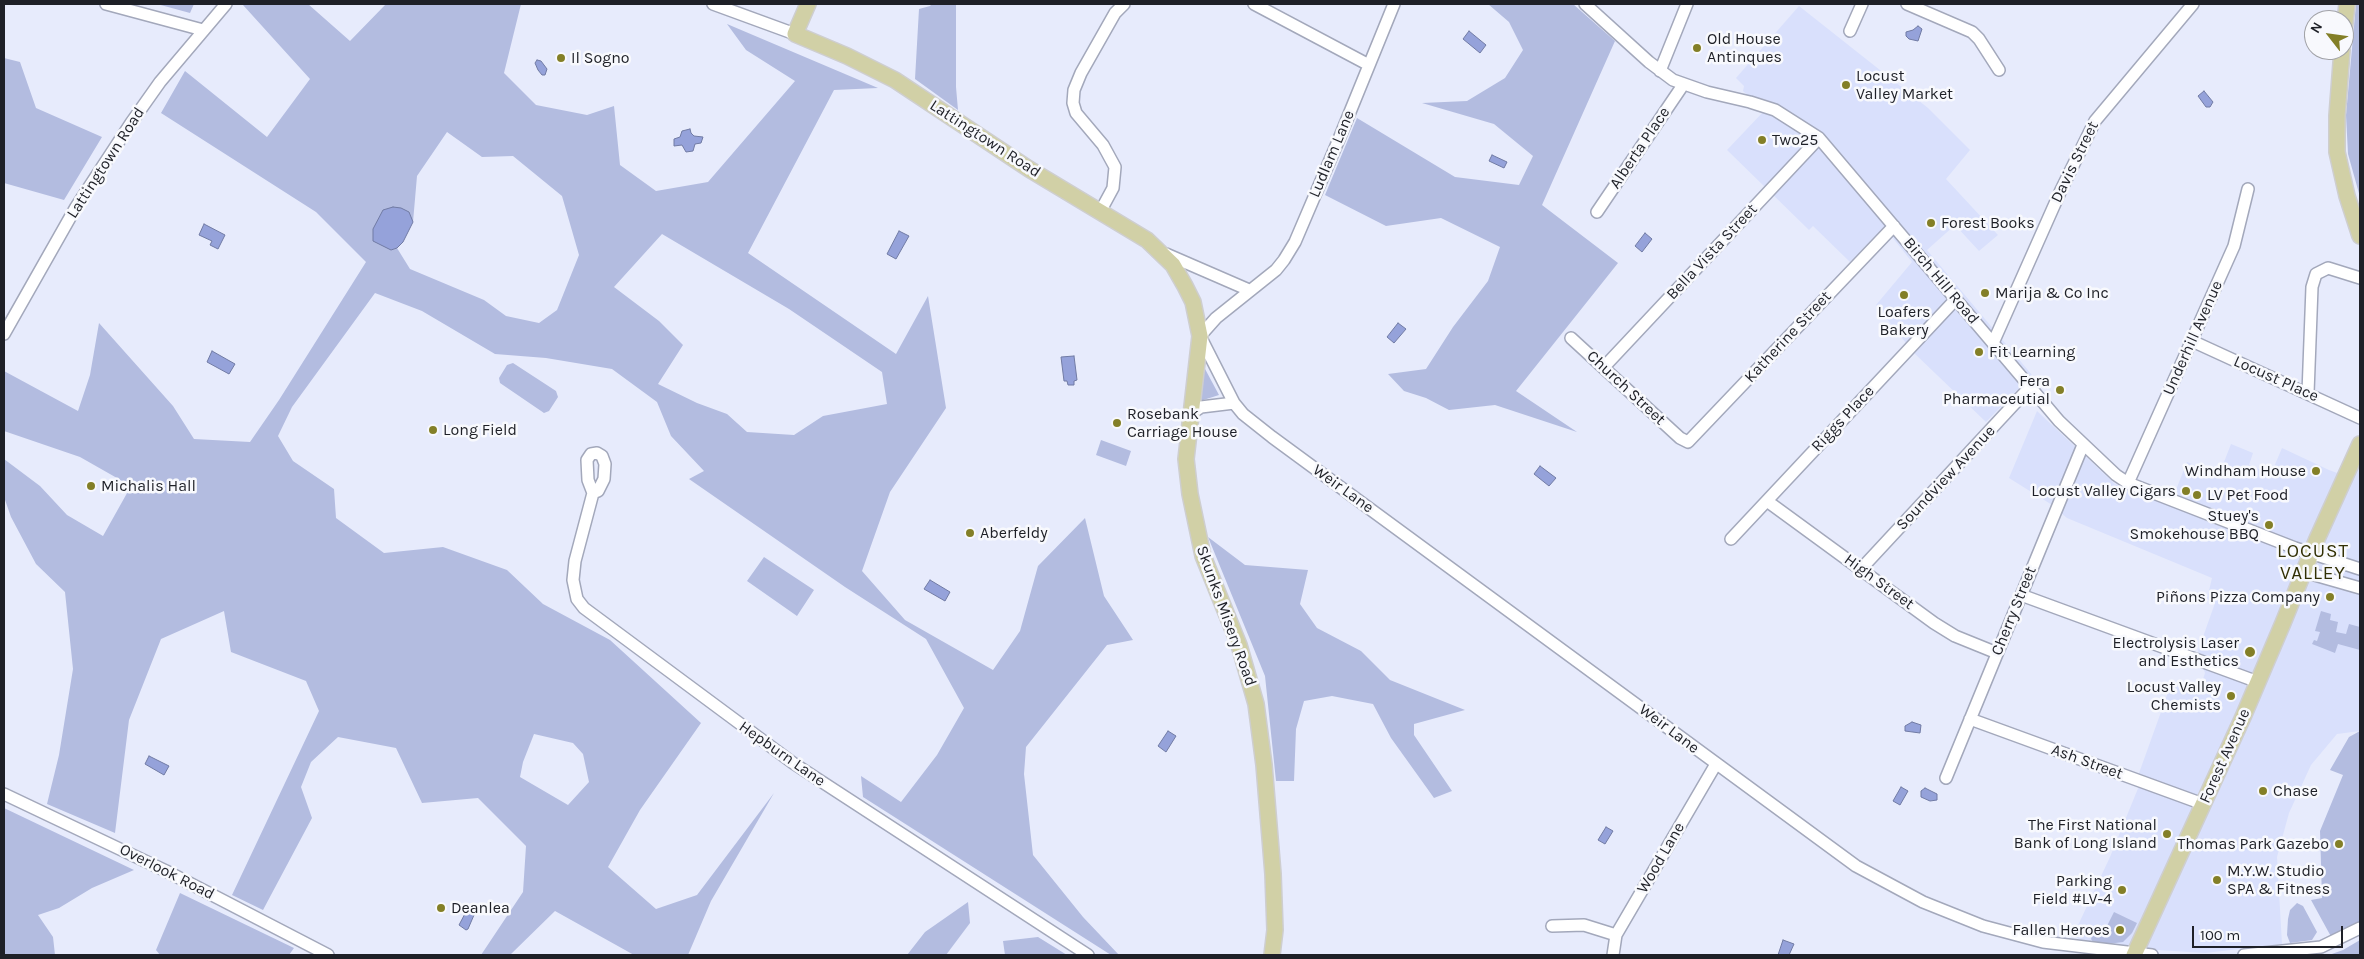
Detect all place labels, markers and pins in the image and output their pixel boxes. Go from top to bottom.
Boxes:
place label: Old House Antinques [1707,29,1782,67]
marker: Old House Antinques [1691,42,1703,54]
place label: Il Sogno [571,48,630,68]
marker: Il Sogno [555,52,567,64]
place label: Locust Valley Market [1856,66,1953,104]
marker: Locust Valley Market [1840,79,1852,91]
place label: Two25 [1772,130,1818,150]
marker: Two25 [1756,134,1768,146]
place label: Forest Books [1941,213,2035,233]
marker: Forest Books [1925,217,1937,229]
place label: Marija & Co Inc [1995,283,2109,303]
marker: Marija & Co Inc [1979,287,1991,299]
marker: Loafers Bakery [1898,289,1910,301]
place label: Loafers Bakery [1878,302,1930,340]
place label: Fit Learning [1989,342,2075,362]
marker: Fit Learning [1973,346,1985,358]
place label: Fera Pharmaceutial [1943,371,2050,409]
marker: Fera Pharmaceutial [2054,384,2066,396]
place label: Rosebank Carriage House [1127,404,1238,442]
marker: Rosebank Carriage House [1111,417,1123,429]
place label: Long Field [443,420,517,440]
marker: Long Field [427,424,439,436]
place label: Windham House [2185,461,2306,481]
marker: Windham House [2310,465,2322,477]
place label: Michalis Hall [101,476,196,496]
marker: Michalis Hall [85,480,97,492]
place label: Locust Valley Cigars [2031,481,2176,501]
marker: Locust Valley Cigars [2180,485,2192,497]
place label: LV Pet Food [2207,485,2288,505]
marker: LV Pet Food [2191,489,2203,501]
place label: Stuey's Smokehouse BBQ [2130,506,2259,544]
marker: Stuey's Smokehouse BBQ [2263,519,2275,531]
place label: Aberfeldy [980,523,1048,543]
marker: Aberfeldy [964,527,976,539]
place label: Piñons Pizza Company [2156,587,2320,607]
marker: Piñons Pizza Company [2324,591,2336,603]
place label: Electrolysis Laser and Esthetics [2113,633,2239,671]
marker: Electrolysis Laser and Esthetics [2243,645,2257,659]
place label: Locust Valley Chemists [2127,677,2221,715]
marker: Locust Valley Chemists [2225,690,2237,702]
place label: Chase [2273,781,2318,801]
marker: Chase [2257,785,2269,797]
place label: The First National Bank of Long Island [2014,815,2157,853]
marker: The First National Bank of Long Island [2161,828,2173,840]
place label: Thomas Park Gazebo [2177,834,2329,854]
marker: Thomas Park Gazebo [2333,838,2345,850]
place label: M.Y.W. Studio SPA & Fitness [2227,861,2330,899]
place label: Parking Field #LV-4 [2033,871,2112,909]
marker: M.Y.W. Studio SPA & Fitness [2211,874,2223,886]
marker: Parking Field #LV-4 [2116,884,2128,896]
place label: Deanlea [451,898,510,918]
marker: Deanlea [435,902,447,914]
place label: Fallen Heroes [2012,920,2110,940]
marker: Fallen Heroes [2114,924,2126,936]

